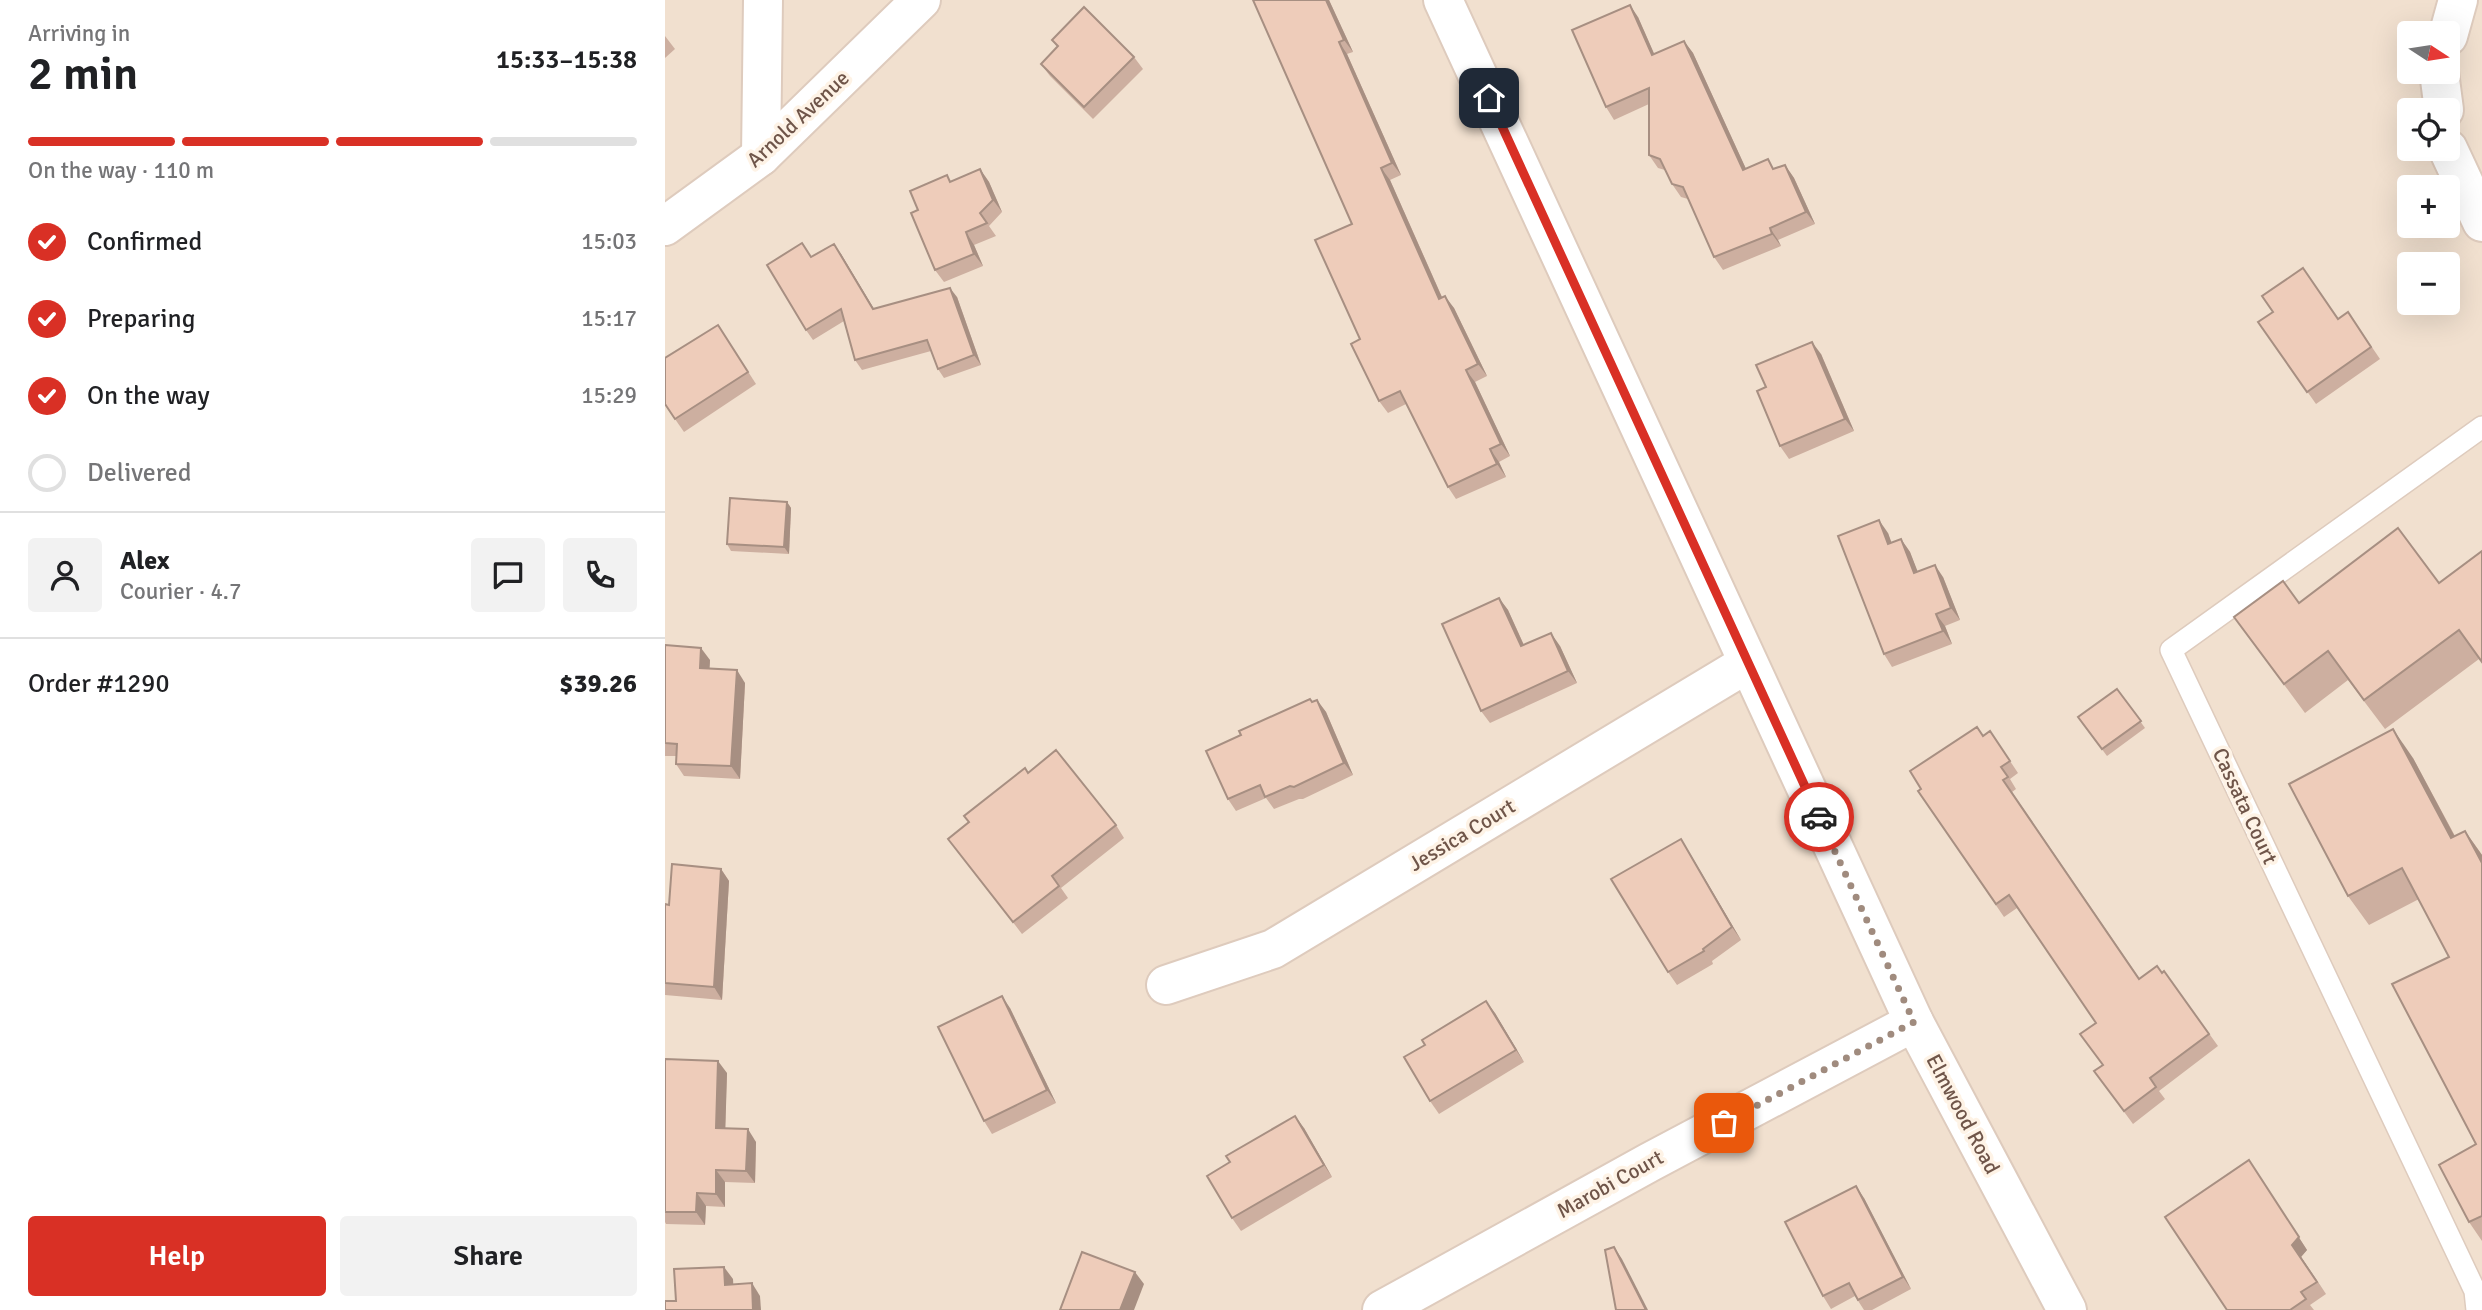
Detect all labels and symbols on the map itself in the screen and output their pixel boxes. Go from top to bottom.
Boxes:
north arrow [2397,21,2461,84]
street label: Arnold Avenue [741,65,855,173]
pin [1459,68,1519,128]
street label: Cassata Court [2207,744,2283,868]
courier [1784,782,1854,852]
street label: Jessica Court [1404,793,1520,877]
street label: Elmwood Road [1921,1050,2005,1178]
pin [1694,1093,1754,1153]
street label: Marobi Court [1552,1144,1668,1224]

